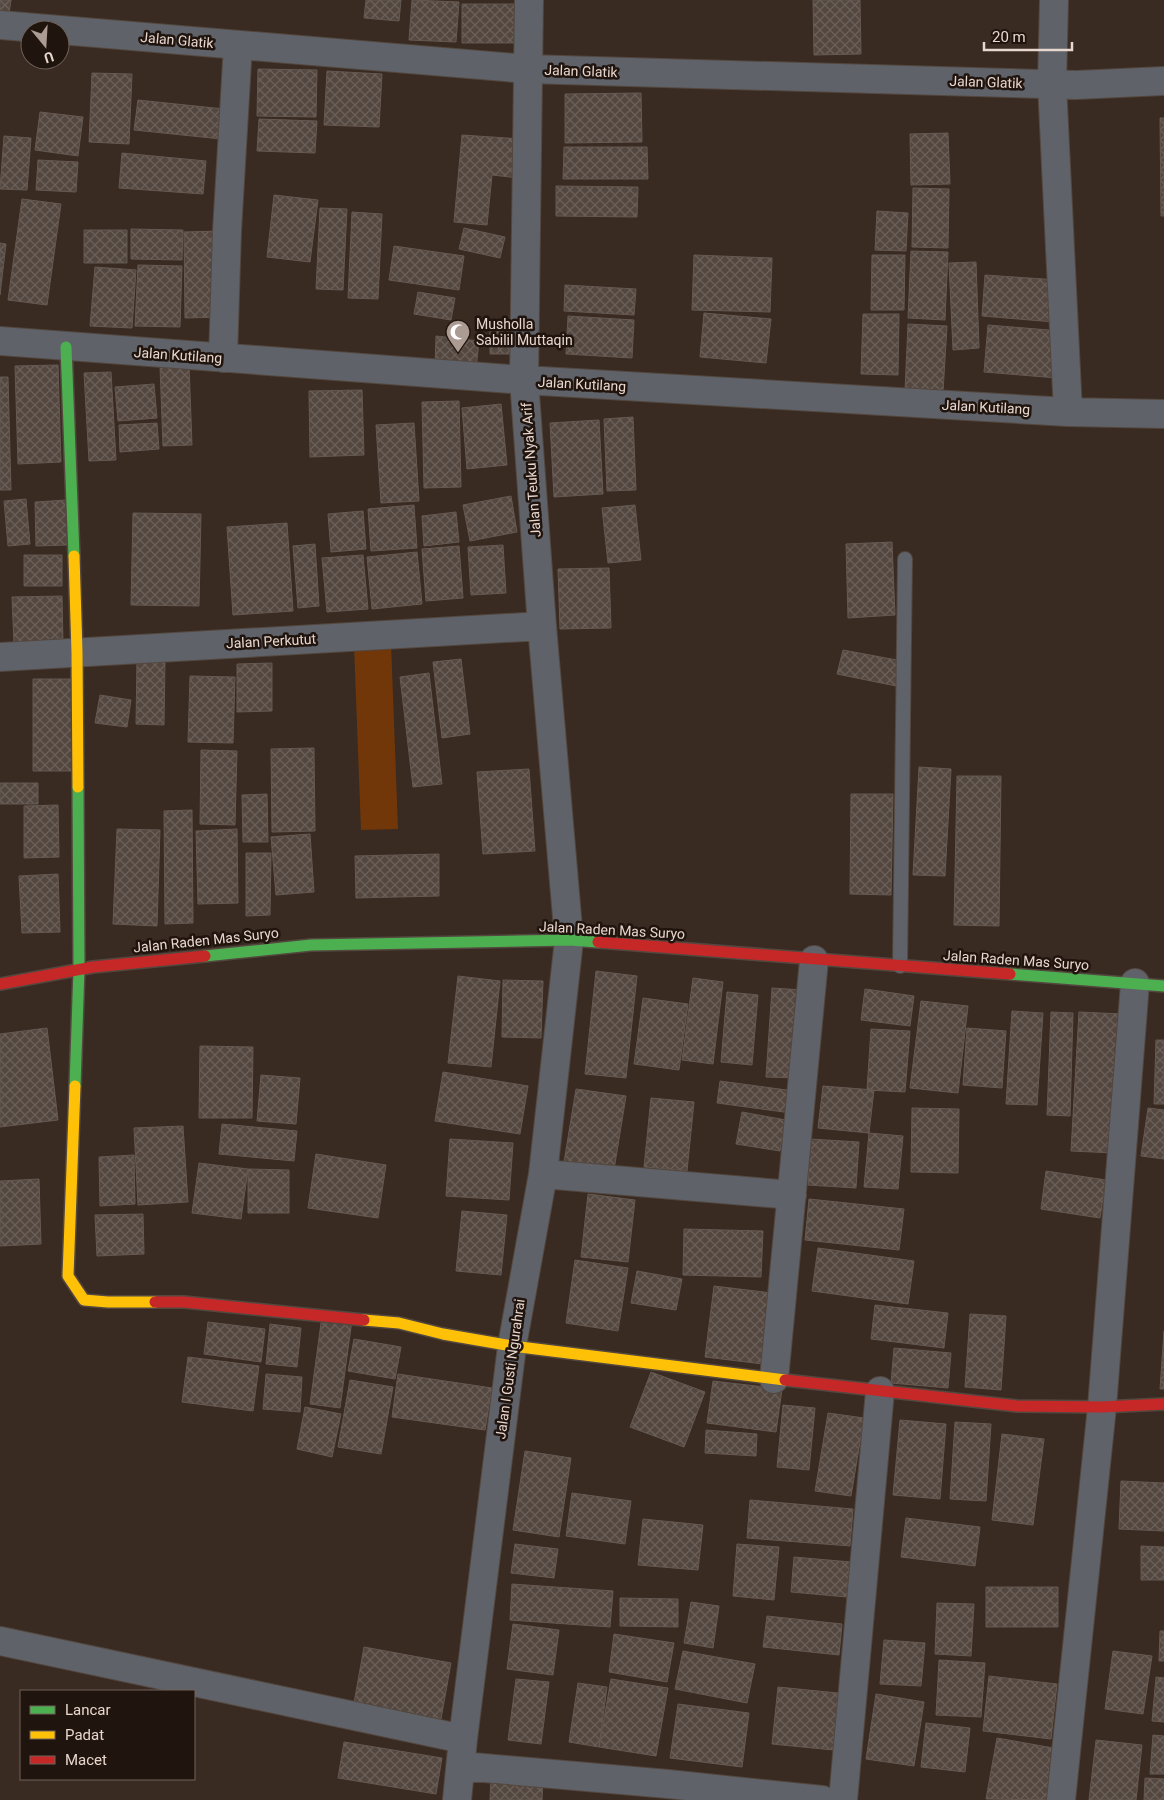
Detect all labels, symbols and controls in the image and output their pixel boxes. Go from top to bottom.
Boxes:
north arrow [20,20,70,70]
scale bar [984,20,1072,52]
text: 20 m [992,28,1026,46]
street label: Jalan Glatik [140,29,215,51]
text: U [42,48,56,66]
street label: Jalan Glatik [544,62,619,80]
street label: Jalan Glatik [949,73,1024,91]
place label: Musholla Sabilil Muttaqin [476,316,573,348]
mosque icon: Musholla Sabilil Muttaqin [445,319,471,353]
street label: Jalan Kutilang [133,344,223,366]
street label: Jalan Kutilang [537,374,627,394]
street label: Jalan Kutilang [941,397,1031,417]
street label: Jalan Teuku Nyak Arif [518,402,544,538]
street label: Jalan Perkutut [226,631,317,651]
street label: Jalan Raden Mas Suryo [539,918,685,942]
street label: Jalan Raden Mas Suryo [132,924,280,956]
street label: Jalan Raden Mas Suryo [942,947,1090,973]
street label: Jalan I Gusti Ngurahrai [492,1298,528,1440]
legend [20,1690,195,1780]
text: Lancar [65,1701,111,1719]
text: Padat [65,1726,104,1744]
text: Macet [65,1751,107,1769]

